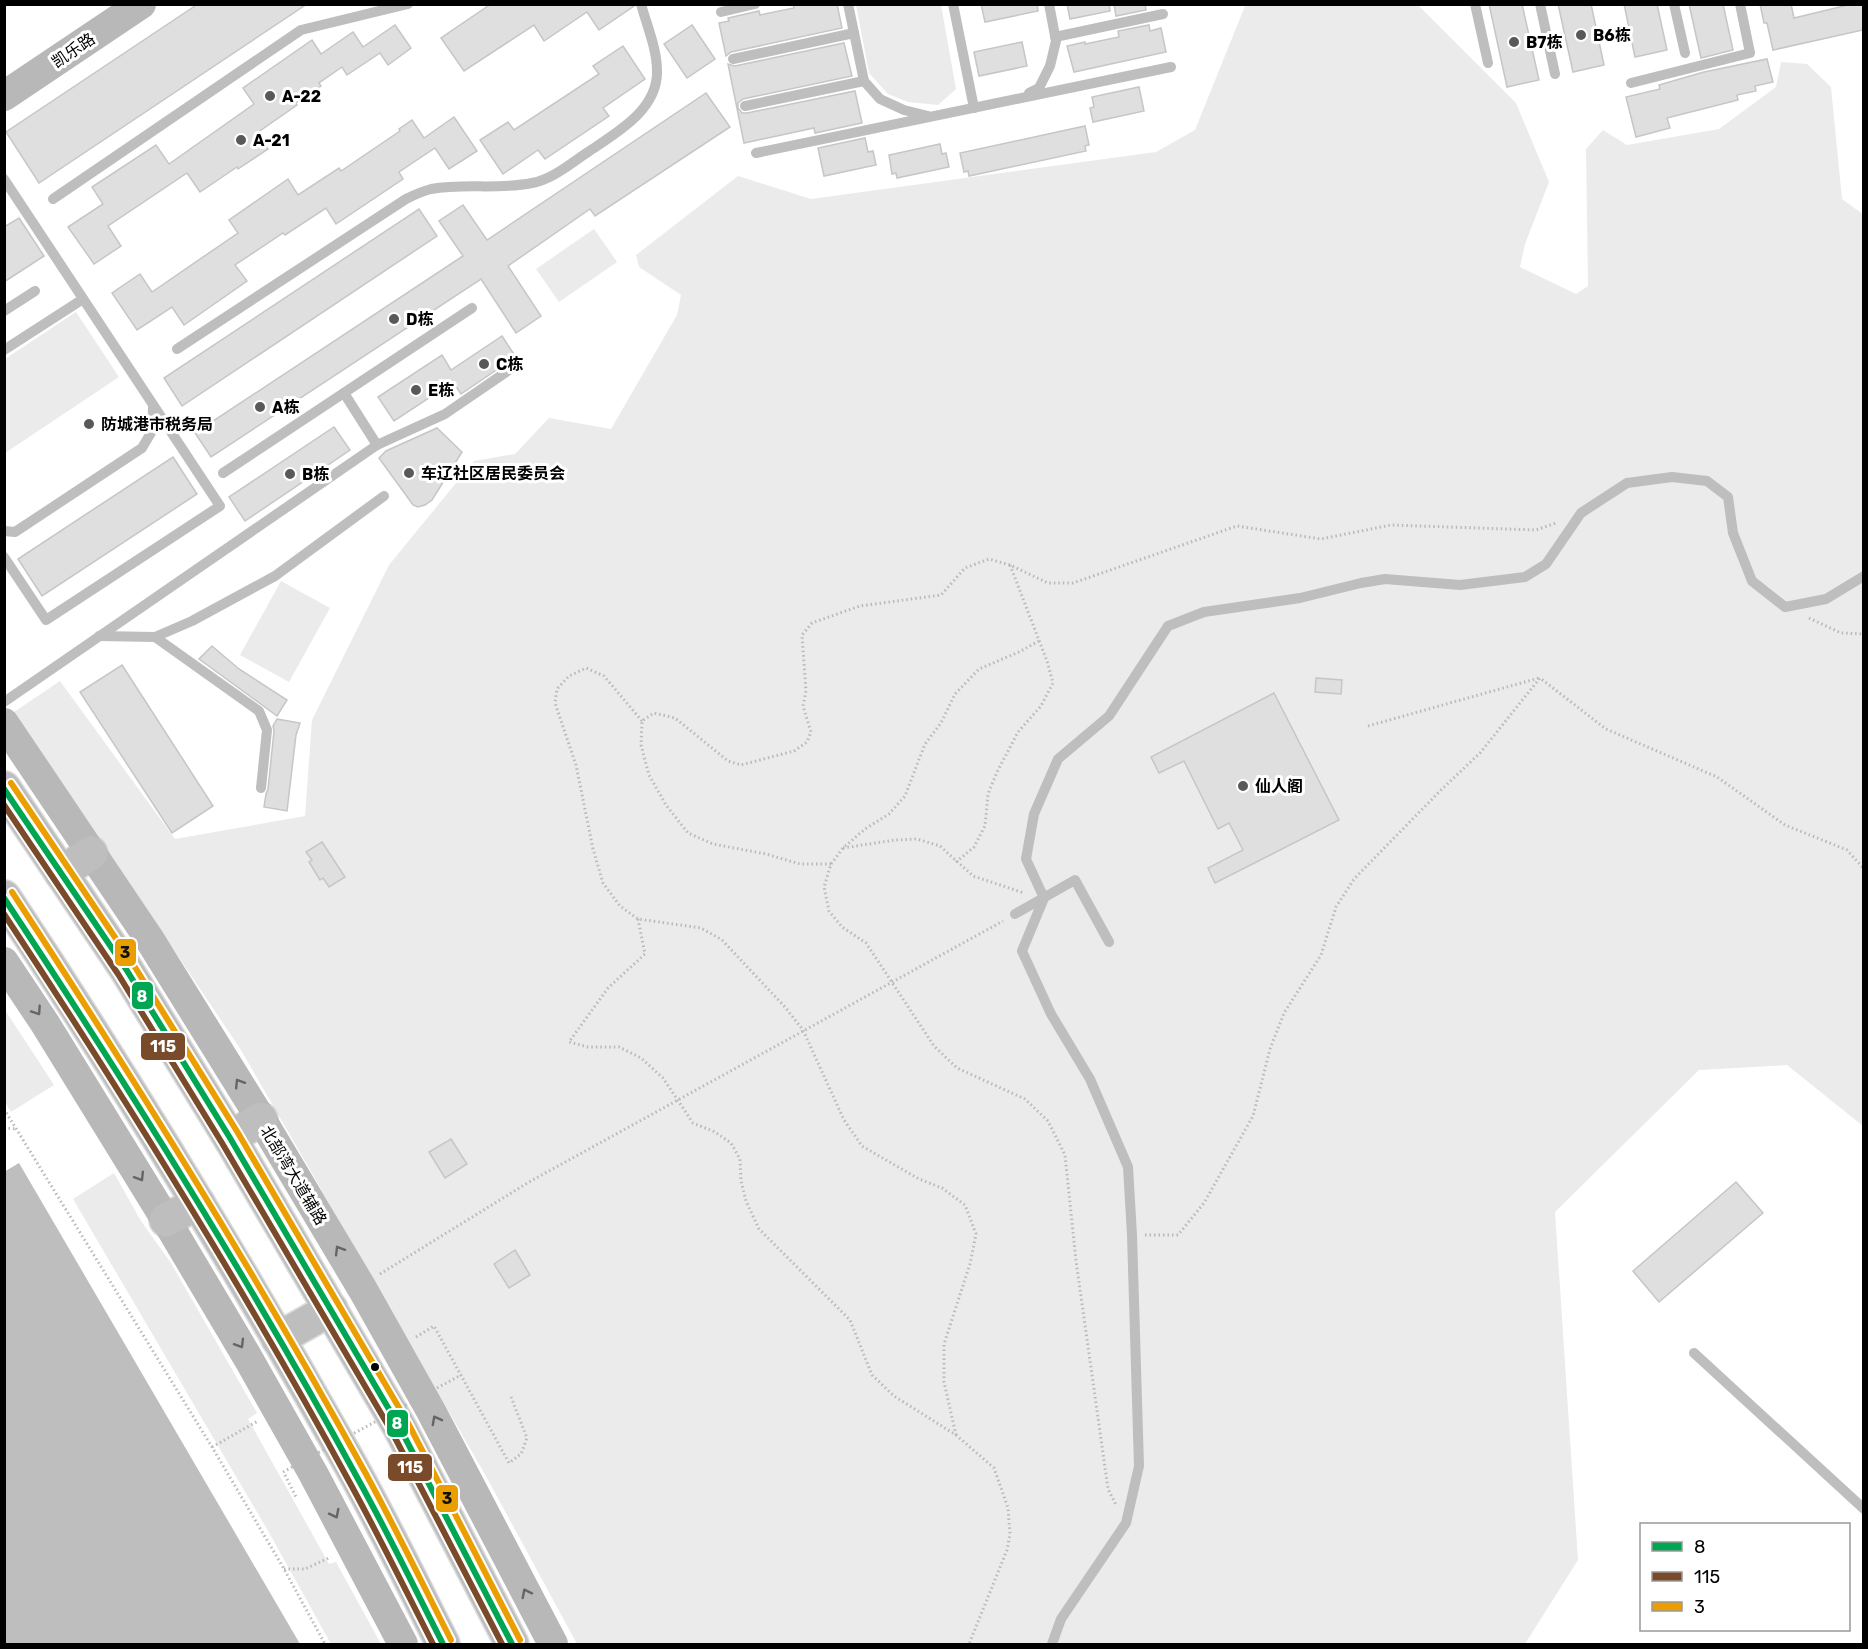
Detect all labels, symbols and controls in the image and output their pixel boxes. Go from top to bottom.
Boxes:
place label: B6栋 [1593,26,1631,45]
marker: B6栋 [1574,28,1588,42]
street label: 凯乐路 [48,29,98,72]
place label: B7栋 [1526,33,1562,52]
marker: B7栋 [1507,35,1521,49]
place label: A-22 [282,87,321,106]
marker: A-22 [263,89,277,103]
place label: A-21 [253,131,290,150]
marker: A-21 [234,133,248,147]
place label: D栋 [406,310,433,329]
marker: D栋 [387,312,401,326]
place label: C栋 [496,355,523,374]
marker: C栋 [477,357,491,371]
place label: E栋 [428,381,454,400]
marker: E栋 [409,383,423,397]
place label: A栋 [272,398,299,417]
marker: A栋 [253,400,267,414]
place label: 防城港市税务局 [101,415,213,434]
marker: 防城港市税务局 [82,417,96,431]
place label: 车辽社区居民委员会 [421,464,565,483]
place label: B栋 [302,465,329,484]
marker: 车辽社区居民委员会 [402,466,416,480]
marker: B栋 [283,467,297,481]
place label: 仙人阁 [1255,777,1303,796]
marker: 仙人阁 [1236,779,1250,793]
line badge: 3 [114,938,137,967]
text: 3 [120,943,130,962]
line badge: 8 [131,981,154,1010]
text: 8 [137,987,148,1006]
one-way arrow [30,1004,41,1015]
line badge: 115 [140,1032,186,1061]
text: 115 [150,1037,176,1056]
one-way arrow [234,1079,246,1089]
street label: 北部湾大道辅路 [257,1122,331,1228]
one-way arrow [132,1171,144,1181]
one-way arrow [334,1246,346,1256]
one-way arrow [232,1338,244,1348]
unlabelled marker [369,1361,381,1373]
line badge: 8 [386,1409,409,1438]
text: 8 [392,1414,403,1433]
one-way arrow [432,1415,443,1426]
line badge: 115 [387,1453,433,1482]
text: 115 [397,1458,423,1477]
line badge: 3 [435,1484,459,1513]
text: 3 [442,1489,452,1508]
one-way arrow [328,1508,339,1519]
legend [1640,1523,1850,1631]
text: 8 [1694,1536,1705,1558]
text: 115 [1694,1566,1720,1588]
one-way arrow [521,1588,533,1599]
text: 3 [1694,1596,1705,1618]

